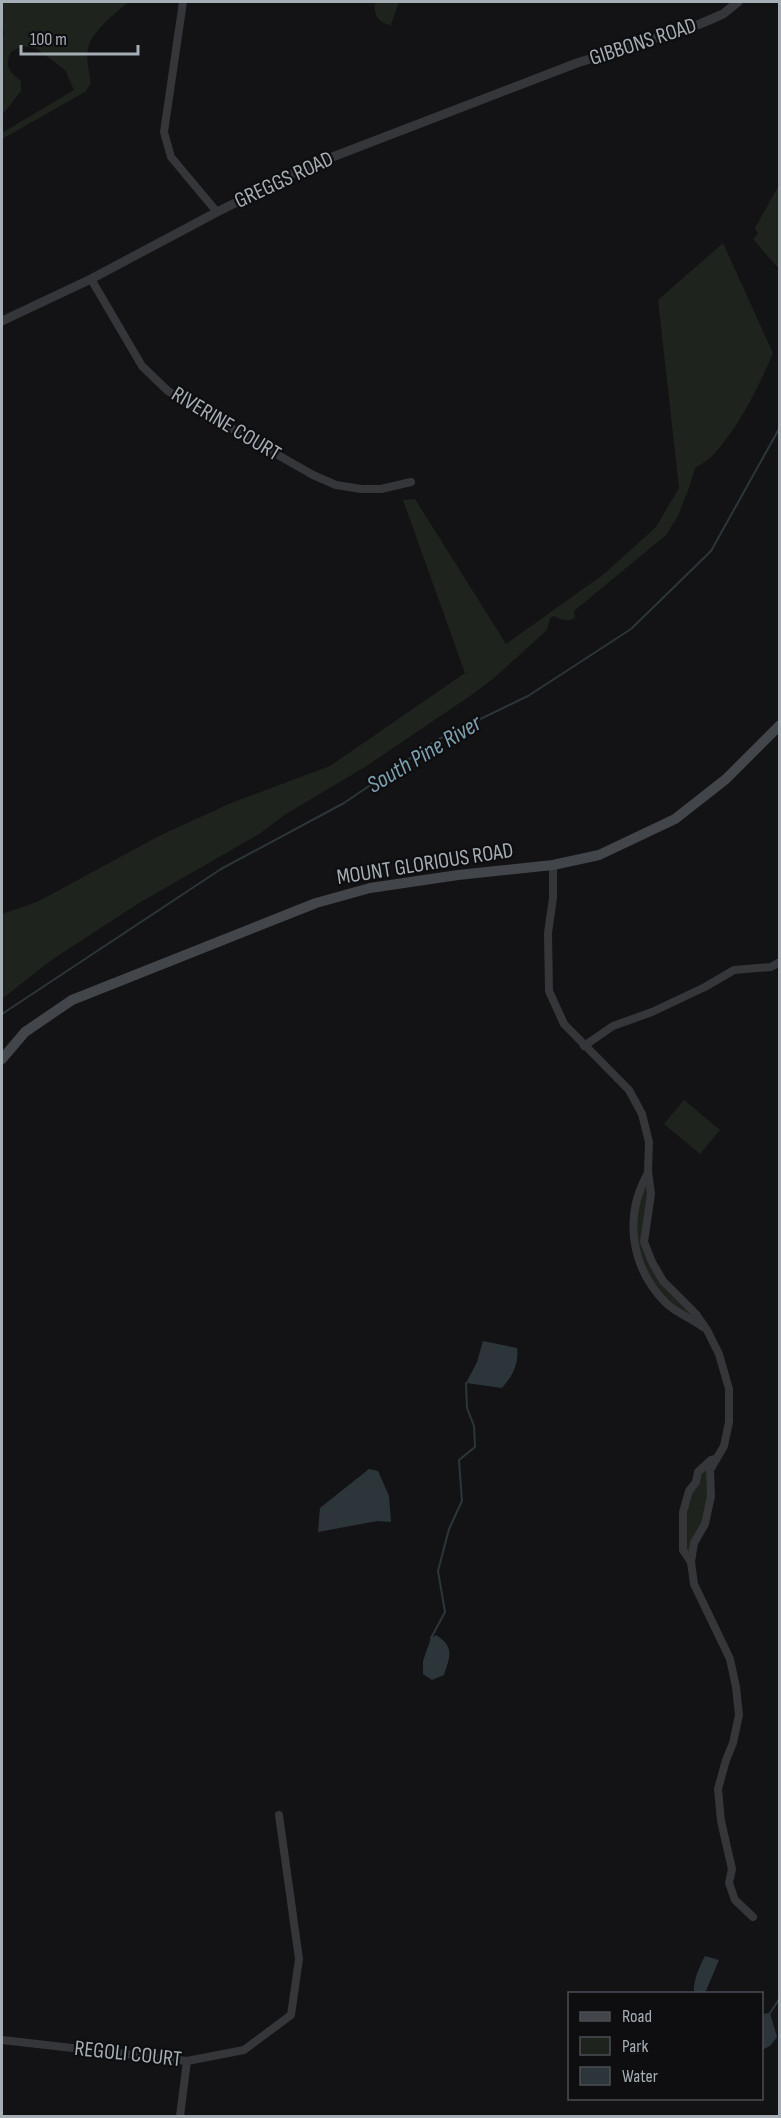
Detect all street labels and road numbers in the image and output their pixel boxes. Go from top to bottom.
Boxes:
street label: GIBBONS ROAD [586,12,700,72]
street label: GREGGS ROAD [230,145,338,215]
street label: RIVERINE COURT [166,381,286,467]
street label: MOUNT GLORIOUS ROAD [335,837,515,891]
street label: REGOLI COURT [73,2035,183,2073]

